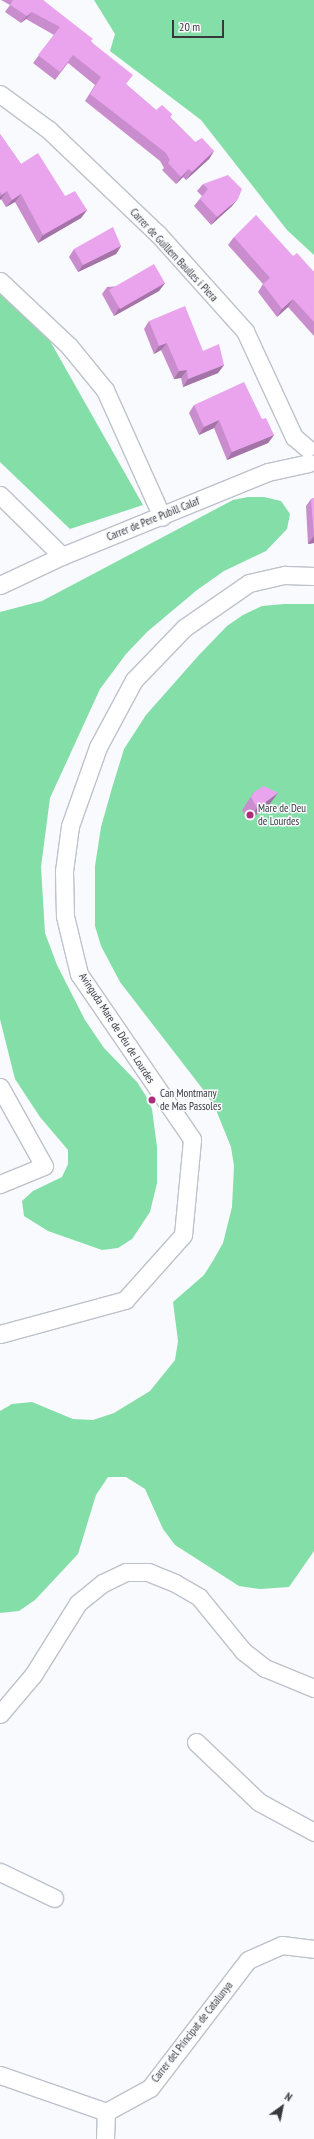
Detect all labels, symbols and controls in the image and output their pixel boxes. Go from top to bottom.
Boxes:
scale bar [174,12,226,38]
text: 20 m [179,19,200,34]
street label: Carrer de Guillem Baulles i Piera [127,206,221,304]
street label: Carrer de Pere Pubill Calaf [105,494,201,544]
place label: Mare de Deu de Lourdes [258,802,306,828]
marker: Mare de Deu de Lourdes [245,810,255,820]
street label: Avinguda Mare de Déu de Lourdes [76,970,158,1086]
place label: Can Montmany de Mas Passoles [160,1087,221,1113]
marker: Can Montmany de Mas Passoles [147,1095,157,1105]
street label: Carrer del Principat de Catalunya [149,1979,235,2085]
north arrow [262,2087,302,2127]
text: N [282,2089,295,2104]

